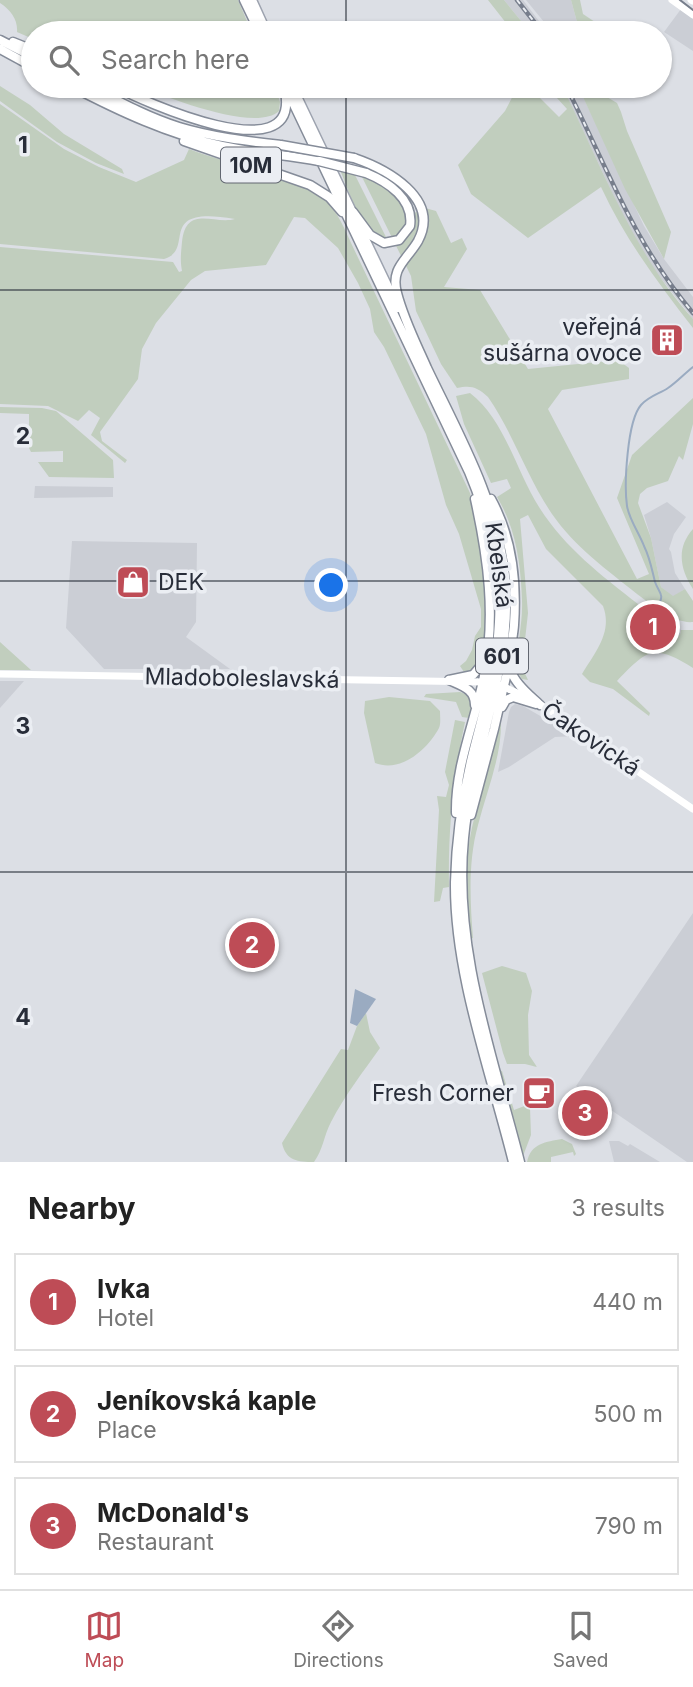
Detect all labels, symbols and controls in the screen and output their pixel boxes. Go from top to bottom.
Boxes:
search box [21,21,672,98]
icon: search [45,41,83,79]
text: Search here [101,44,250,75]
text: 1 [18,131,28,159]
road number: 10M [221,148,281,182]
place label: veřejná sušárna ovoce [483,313,642,367]
building icon: veřejná sušárna ovoce [648,321,686,359]
text: 2 [16,422,30,450]
street label: Kbelská [479,520,519,610]
shop icon: DEK [114,563,152,601]
place label: DEK [158,568,204,596]
your location [314,568,348,602]
pin: 1 [630,601,676,653]
road number: 601 [476,638,528,674]
street label: Mladoboleslavská [144,662,340,694]
street label: Čakovická [537,696,645,782]
text: 3 [16,712,30,740]
pin: 2 [229,919,275,971]
text: 4 [15,1003,31,1031]
cafe icon: Fresh Corner [520,1074,558,1112]
place label: Fresh Corner [372,1079,514,1107]
pin: 3 [562,1087,608,1139]
text: Nearby [28,1190,136,1226]
text: 3 results [572,1194,665,1222]
text: Ivka [97,1273,150,1304]
text: 1 [48,1288,58,1316]
text: 440 m [592,1288,663,1316]
text: Hotel [97,1304,154,1332]
text: Jeníkovská kaple [97,1385,316,1416]
text: 2 [46,1400,60,1428]
text: 500 m [593,1400,663,1428]
text: Place [97,1416,157,1444]
text: McDonald's [97,1497,249,1528]
text: 3 [46,1512,60,1540]
text: 790 m [595,1512,663,1540]
text: Restaurant [97,1528,214,1556]
tab: Map [85,1607,124,1672]
tab: Directions [293,1607,384,1672]
tab: Saved [553,1607,608,1672]

